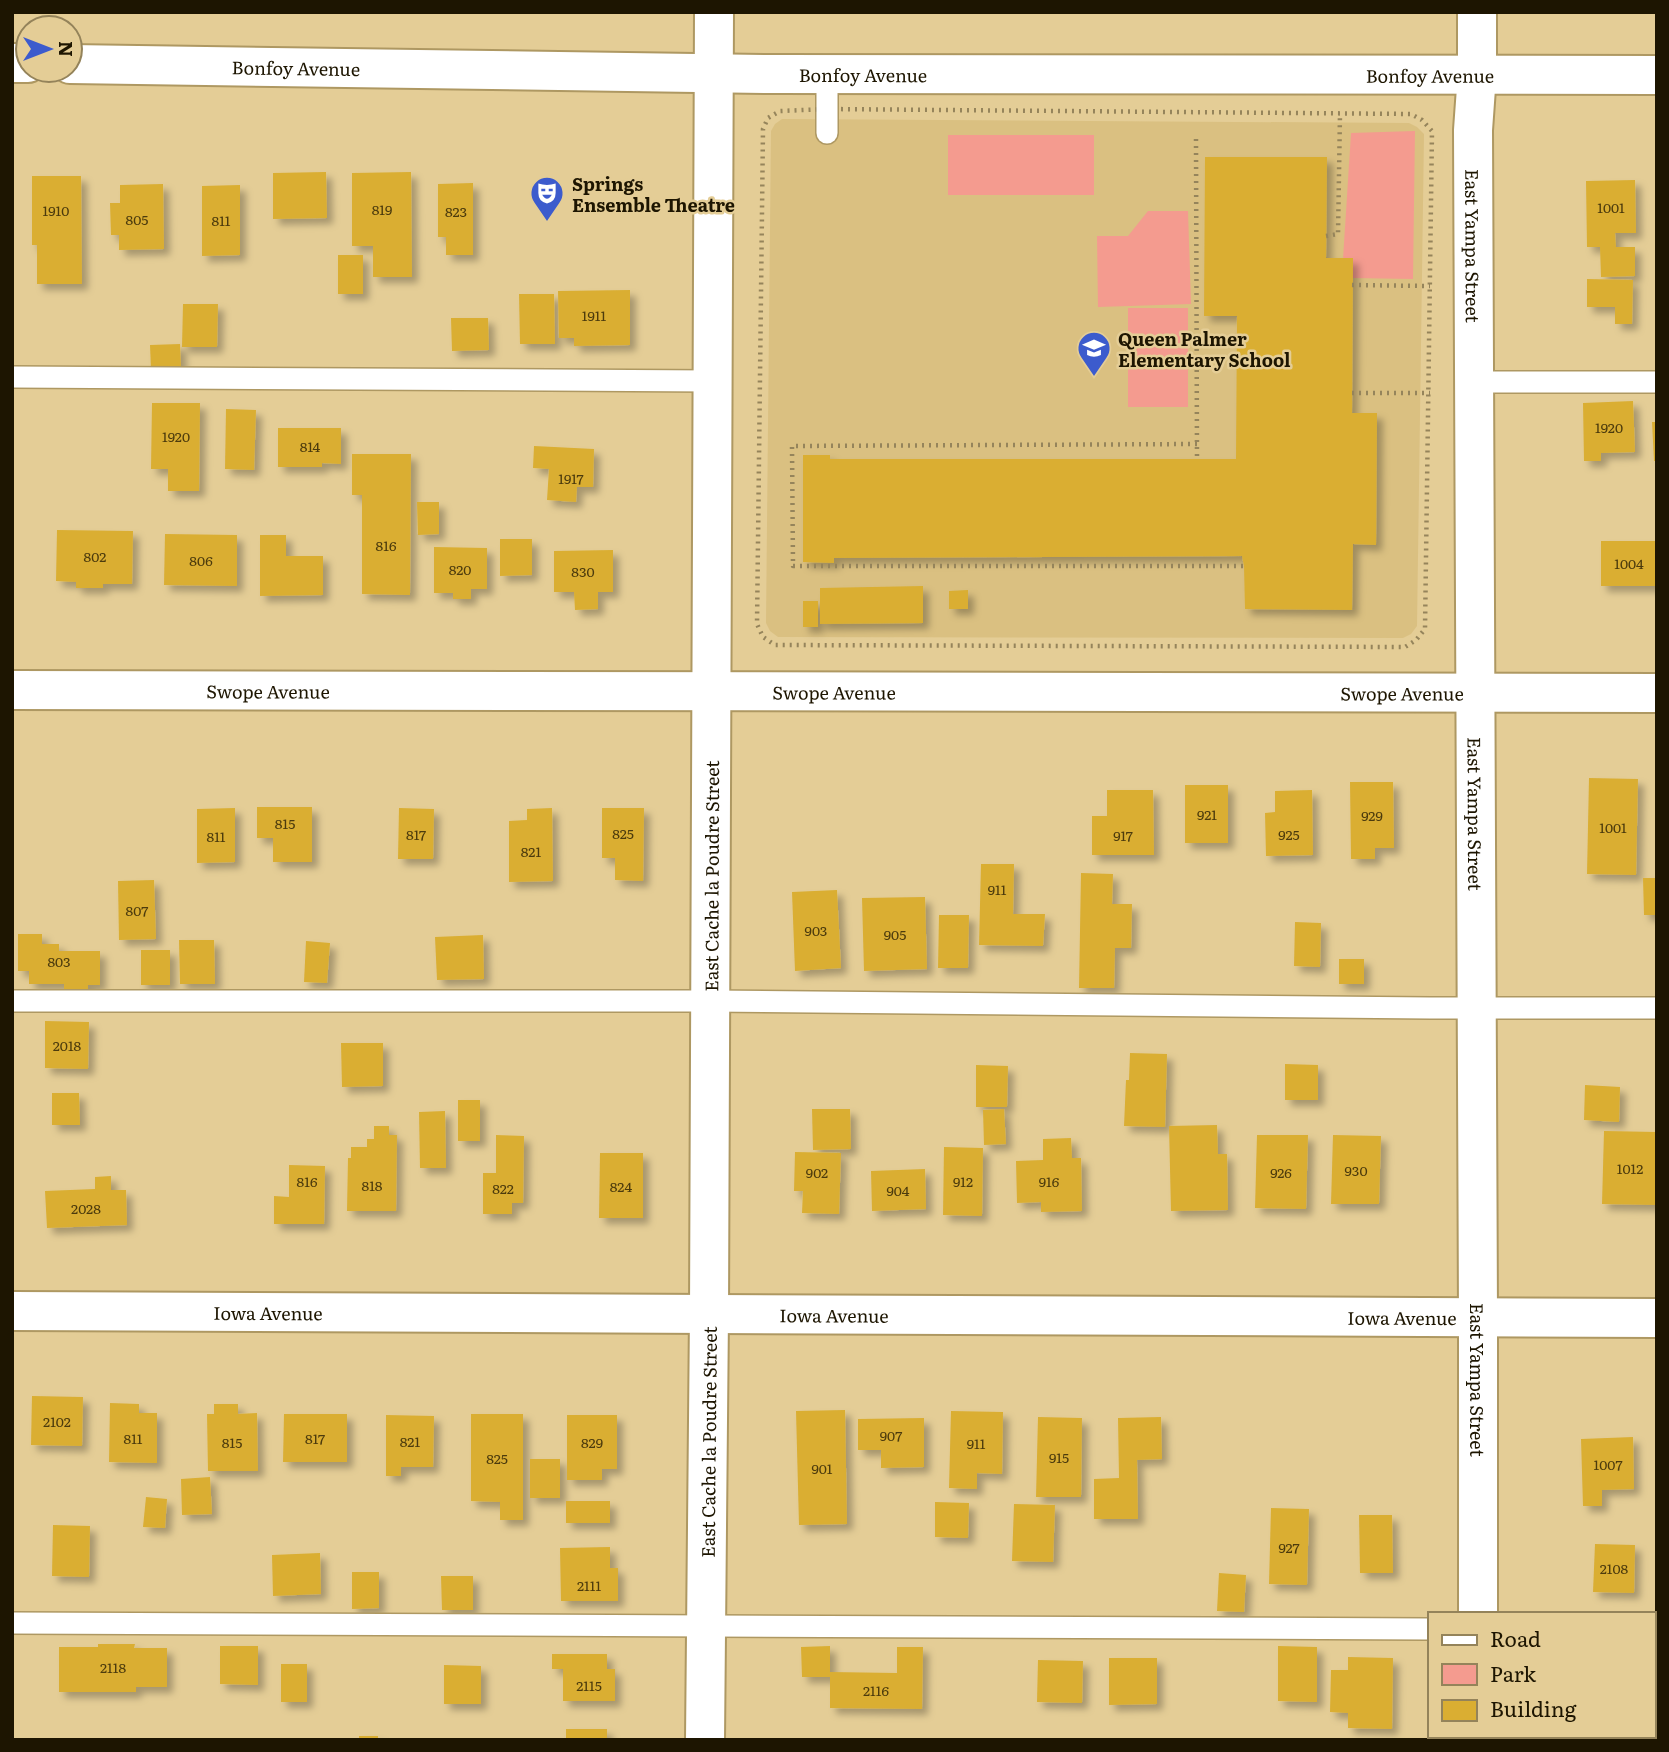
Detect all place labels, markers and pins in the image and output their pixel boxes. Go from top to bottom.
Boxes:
place label: Springs Ensemble Theatre [572,170,735,218]
theatre icon: Springs Ensemble Theatre [528,174,566,223]
place label: Queen Palmer Elementary School [1118,325,1291,373]
school or university icon: Queen Palmer Elementary School [1075,329,1113,378]

